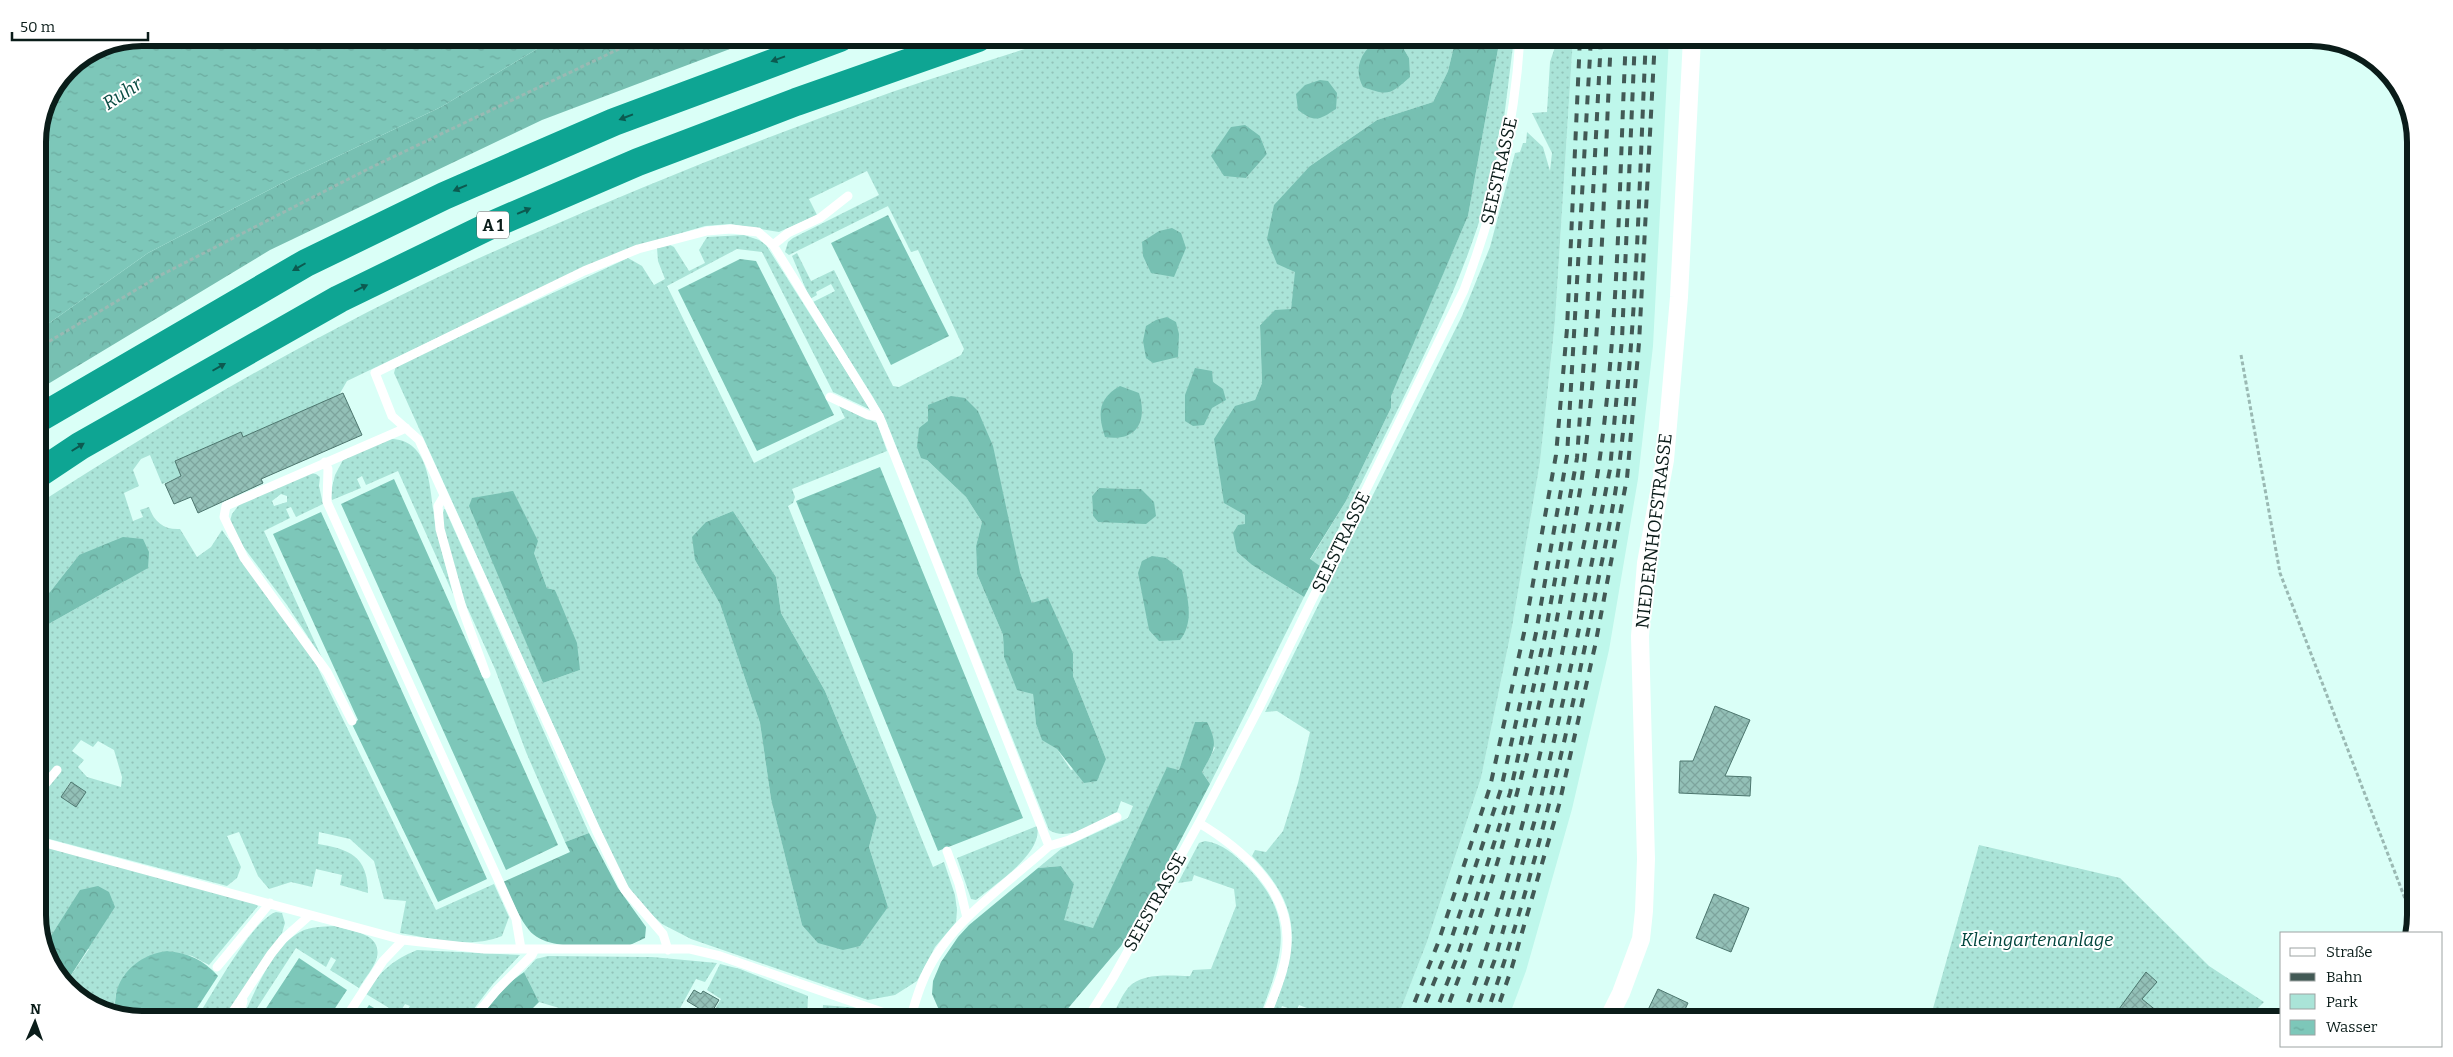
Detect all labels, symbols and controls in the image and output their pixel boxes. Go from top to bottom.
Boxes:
scale bar [12,10,149,42]
text: 50 m [20,18,56,36]
one-way arrow [770,56,785,64]
water label: Ruhr [98,72,147,115]
one-way arrow [618,113,633,121]
street label: SEESTRASSE [1476,115,1522,227]
one-way arrow [453,185,467,193]
one-way arrow [517,207,531,215]
road number: A 1 [477,212,509,238]
one-way arrow [292,263,305,272]
one-way arrow [354,284,369,292]
one-way arrow [213,362,226,371]
street label: NIEDERNHOFSTRASSE [1631,432,1677,630]
one-way arrow [72,443,85,452]
street label: SEESTRASSE [1307,488,1375,596]
street label: SEESTRASSE [1119,849,1191,955]
park label: Kleingartenanlage [1961,929,2113,951]
legend [2280,932,2443,1047]
text: Straße [2326,943,2372,961]
text: Bahn [2326,968,2363,986]
text: Park [2326,993,2358,1011]
north arrow [10,997,60,1047]
text: N [30,1001,41,1018]
text: Wasser [2326,1018,2378,1036]

